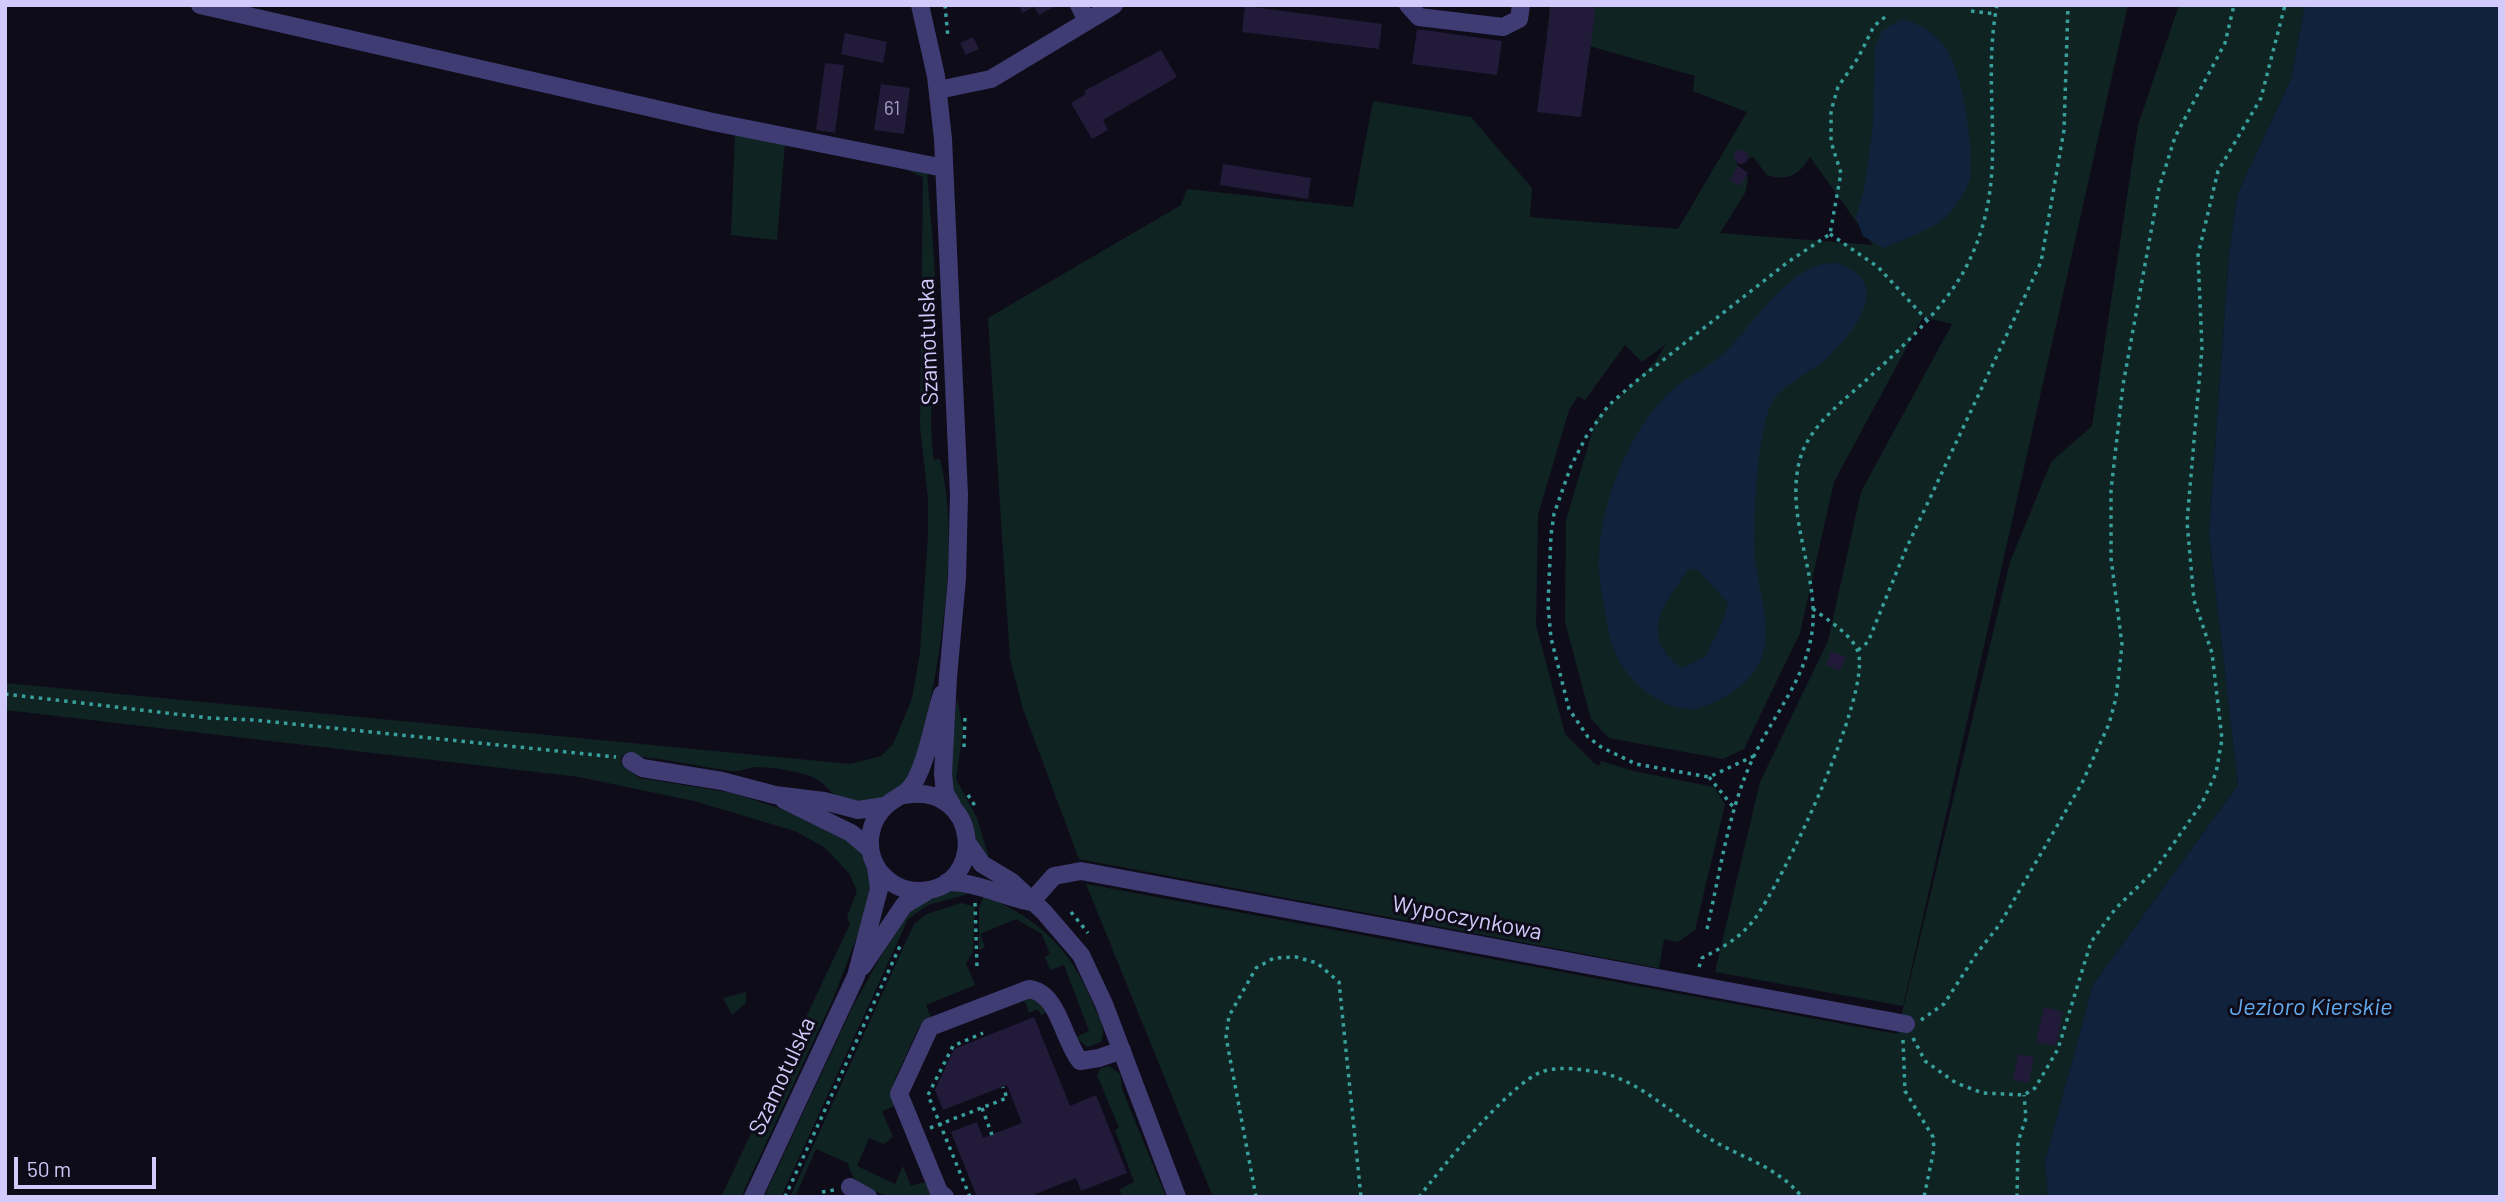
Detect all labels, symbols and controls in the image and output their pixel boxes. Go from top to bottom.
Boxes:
house number: 61 [884,98,900,120]
street label: Szamotulska [912,278,944,406]
street label: Wypoczynkowa [1390,890,1544,946]
water label: Jezioro Kierskie [2230,993,2392,1021]
street label: Szamotulska [743,1013,821,1139]
scale bar [18,1142,159,1186]
text: 50 m [27,1156,71,1181]

